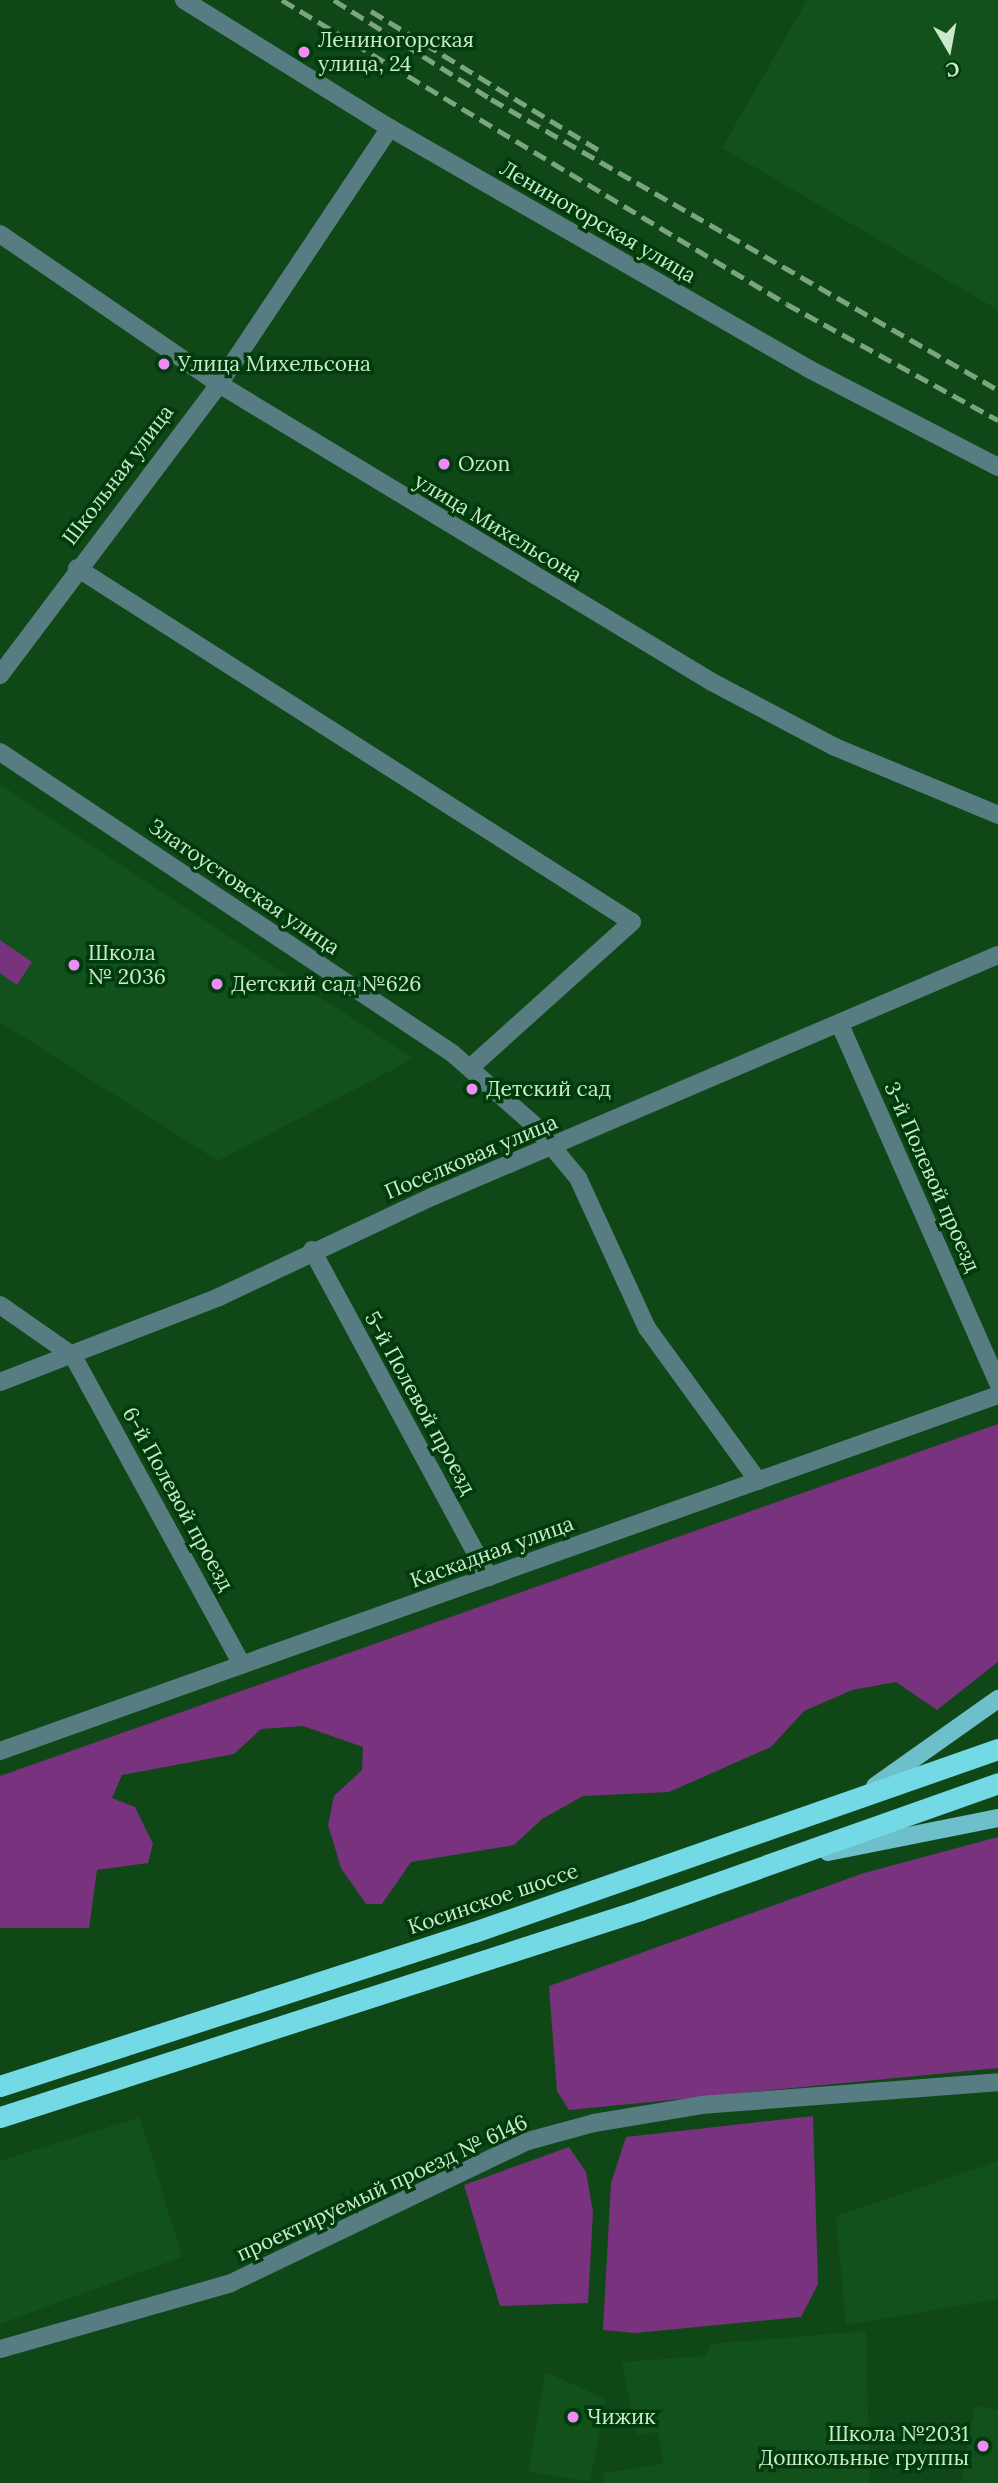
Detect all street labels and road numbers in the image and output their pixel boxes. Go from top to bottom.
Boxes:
street label: Лениногорская улица [496,156,700,288]
street label: Школьная улица [57,400,179,550]
street label: улица Михельсона [410,468,586,588]
street label: Златоустовская улица [144,814,344,960]
street label: 3-й Полевой проезд [879,1078,985,1276]
street label: Поселковая улица [381,1109,561,1205]
street label: 5-й Полевой проезд [359,1307,481,1499]
street label: 6-й Полевой проезд [117,1403,239,1595]
street label: Каскадная улица [407,1511,577,1593]
street label: Косинское шоссе [405,1858,581,1940]
street label: проектируемый проезд № 6146 [232,2109,532,2267]

